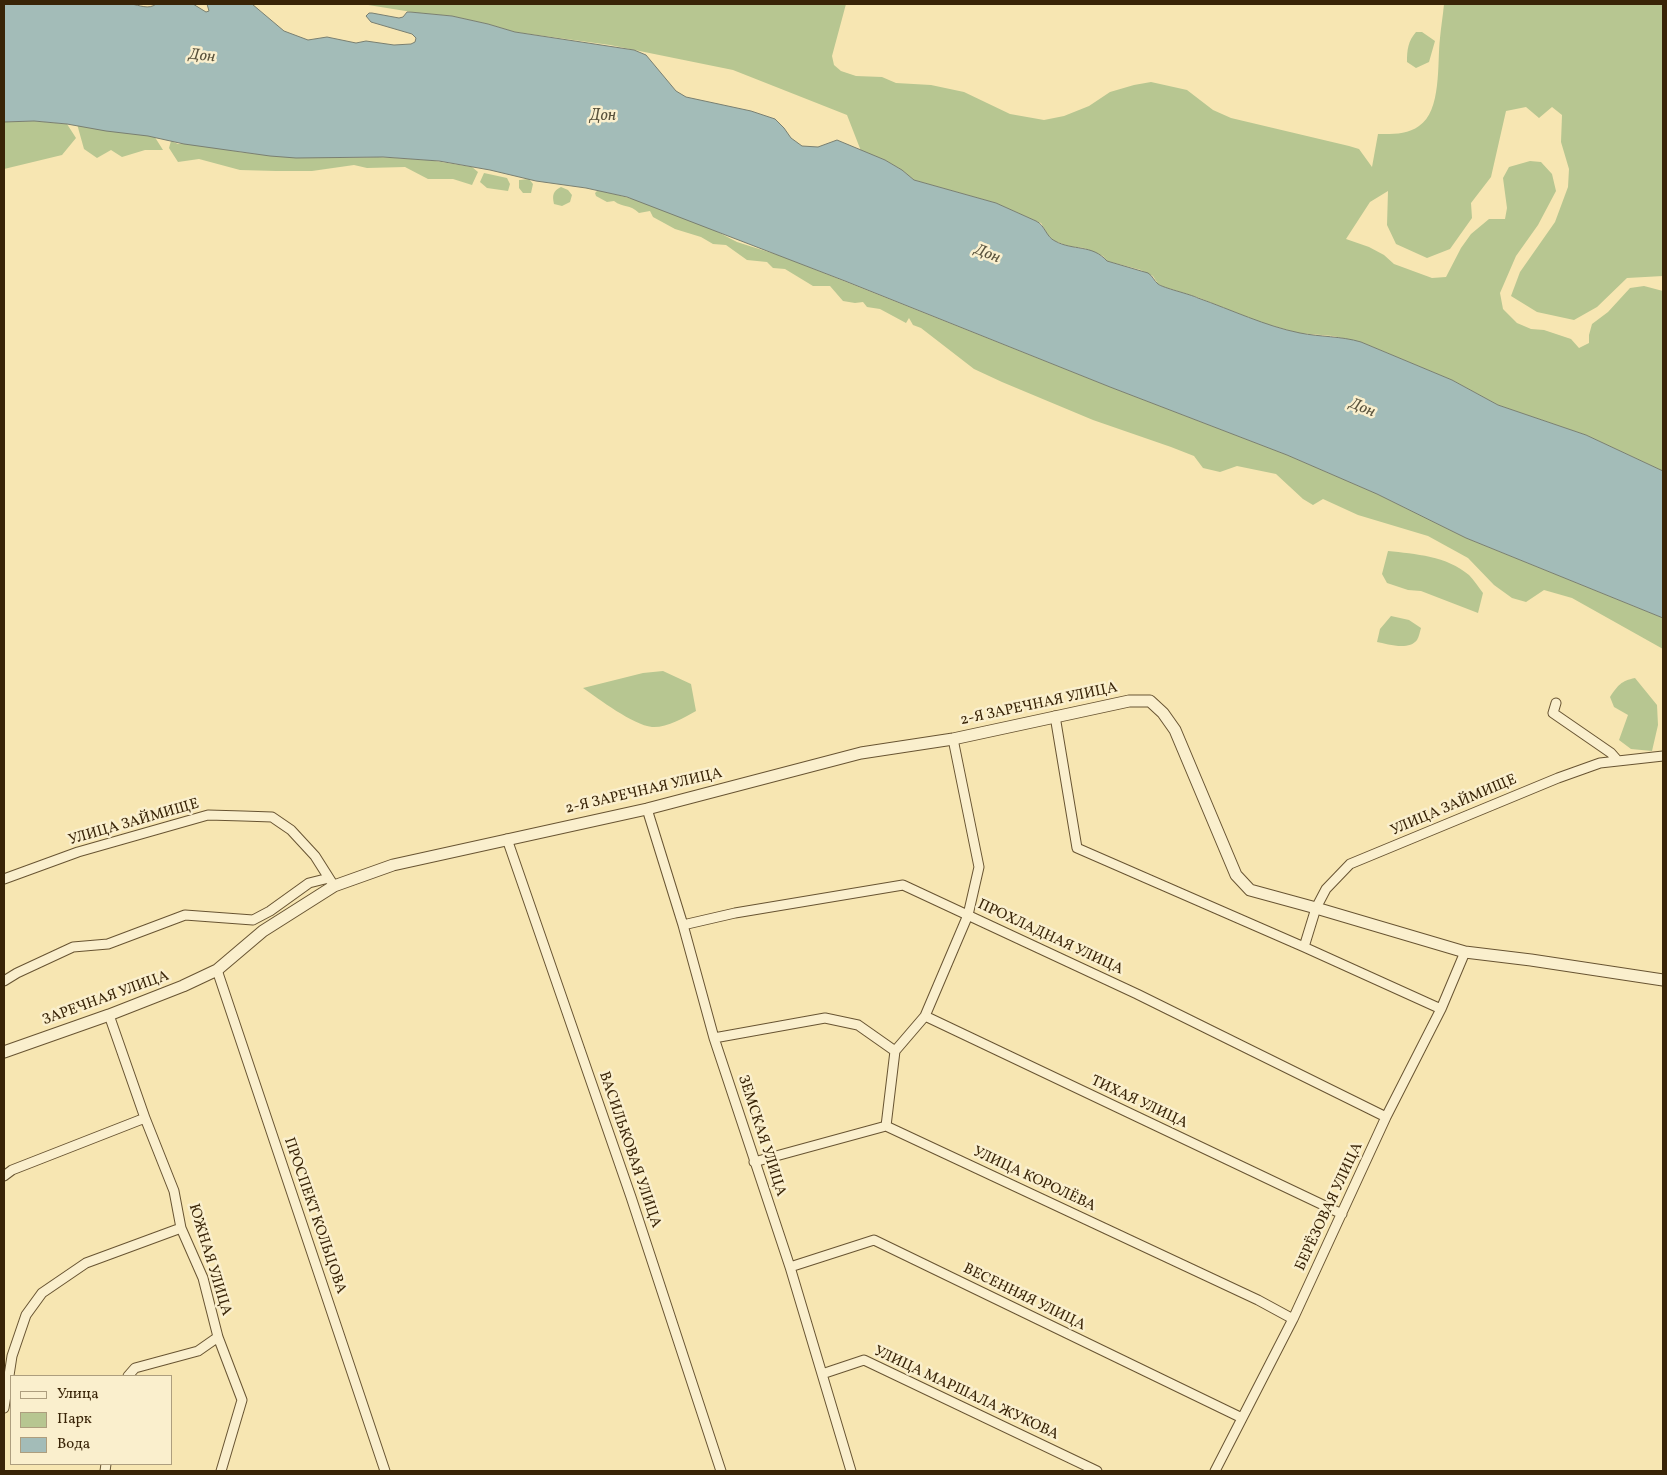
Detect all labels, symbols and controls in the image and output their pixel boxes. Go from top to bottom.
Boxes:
water label: Дон [188,46,216,68]
water label: Дон [590,107,616,127]
water label: Дон [971,241,1003,269]
water label: Дон [1346,395,1378,423]
street label: 2-Я ЗАРЕЧНАЯ УЛИЦА [959,680,1119,730]
street label: 2-Я ЗАРЕЧНАЯ УЛИЦА [564,765,724,819]
street label: УЛИЦА ЗАЙМИЩЕ [1388,771,1520,841]
street label: УЛИЦА ЗАЙМИЩЕ [67,796,201,850]
street label: ПРОХЛАДНАЯ УЛИЦА [974,896,1126,980]
street label: ЗАРЕЧНАЯ УЛИЦА [40,968,172,1030]
street label: ВАСИЛЬКОВАЯ УЛИЦА [594,1070,664,1230]
street label: ЗЕМСКАЯ УЛИЦА [733,1073,789,1199]
street label: ТИХАЯ УЛИЦА [1088,1073,1190,1133]
street label: ПРОСПЕКТ КОЛЬЦОВА [279,1136,349,1296]
street label: БЕРЁЗОВАЯ УЛИЦА [1292,1140,1368,1274]
street label: УЛИЦА КОРОЛЁВА [970,1144,1098,1216]
street label: ЮЖНАЯ УЛИЦА [183,1202,235,1318]
street label: ВЕСЕННЯЯ УЛИЦА [960,1261,1088,1335]
street label: УЛИЦА МАРШАЛА ЖУКОВА [871,1343,1061,1445]
legend [10,1375,172,1465]
text: Улица [57,1384,99,1405]
text: Парк [57,1409,92,1430]
text: Вода [57,1434,90,1455]

